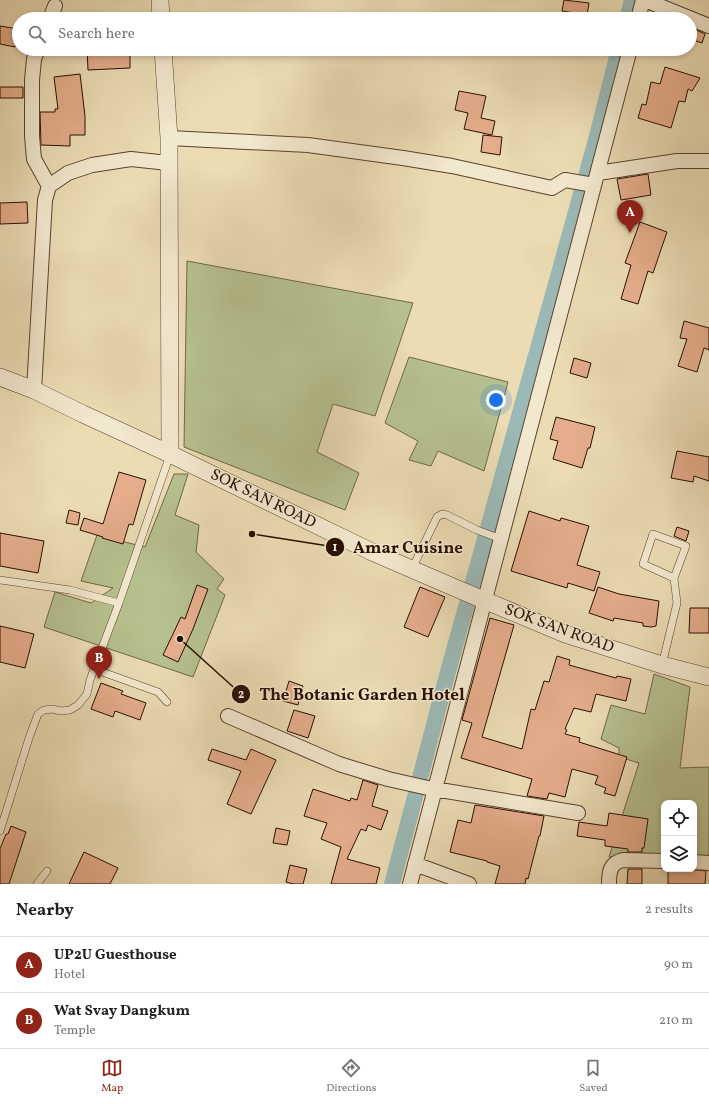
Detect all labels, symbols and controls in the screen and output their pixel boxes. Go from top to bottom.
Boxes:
search box [12,12,697,56]
icon: search [26,23,48,45]
text: Search here [58,24,135,45]
pin: A [617,200,643,233]
your location [486,390,506,410]
street label: SOK SAN ROAD [206,464,320,534]
callout: Amar Cuisine [325,532,471,561]
text: Amar Cuisine [353,537,463,560]
text: 1 [333,540,338,556]
street label: SOK SAN ROAD [501,599,617,659]
pin: B [86,646,112,679]
callout: The Botanic Garden Hotel [231,679,472,708]
text: The Botanic Garden Hotel [259,684,465,707]
text: 2 [238,687,244,703]
map controls [661,800,697,872]
button: locate [661,800,697,836]
button: layers [661,836,697,872]
text: Nearby [16,899,74,922]
text: 2 results [645,901,693,919]
text: UP2U Guesthouse [54,945,177,966]
text: A [24,956,34,974]
text: 90 m [664,956,693,974]
text: Hotel [54,966,85,984]
text: Wat Svay Dangkum [54,1001,190,1022]
text: B [25,1012,33,1030]
text: 210 m [659,1012,693,1030]
text: Temple [54,1022,96,1040]
tab: Map [101,1057,123,1096]
tab: Directions [326,1057,377,1096]
tab: Saved [579,1057,608,1096]

